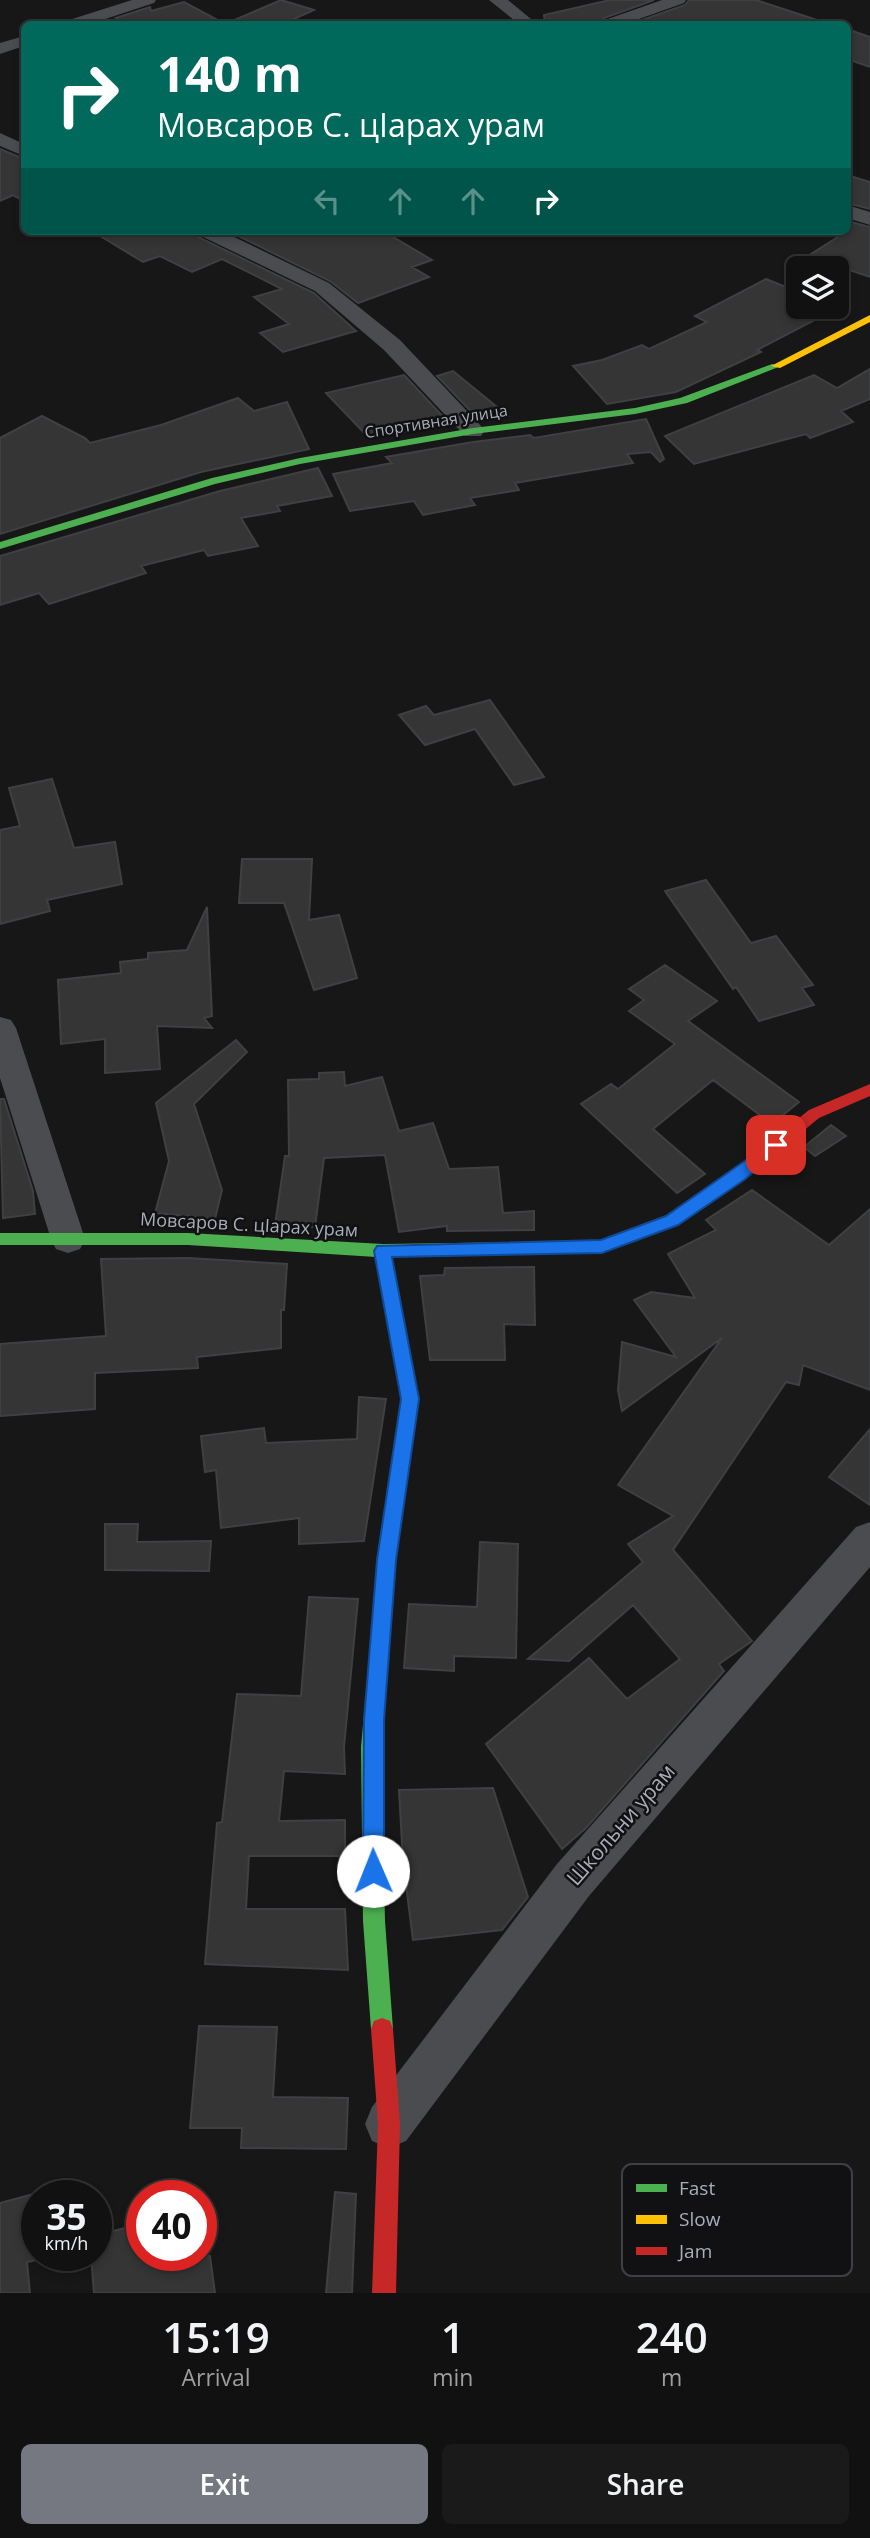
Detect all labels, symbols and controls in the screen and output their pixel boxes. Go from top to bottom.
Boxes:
text: 140 m [157,40,302,106]
icon: right [42,49,133,140]
text: Мовсаров С. цIарах урам [157,103,545,146]
icon: left [308,182,346,220]
icon: ahead [381,182,419,220]
icon: ahead [454,182,492,220]
icon: right [527,182,565,220]
map controls [786,256,849,319]
button: layers [786,256,849,319]
street label: Спортивная улица [363,399,509,443]
pin [746,1115,806,1175]
icon: arrive [757,1126,795,1164]
street label: Мовсаров С. цIарах урам [139,1206,359,1242]
street label: Школьни урам [560,1758,681,1891]
position arrow [336,1834,410,1908]
legend [622,2164,852,2276]
text: Fast [679,2175,715,2201]
speed limit sign: 40 [126,2180,217,2271]
text: 35 [46,2193,87,2240]
text: Slow [679,2206,721,2232]
text: km/h [45,2231,88,2255]
text: Jam [677,2238,712,2264]
text: 15:19 [162,2308,270,2365]
text: 1 [441,2308,465,2365]
text: 240 [636,2308,708,2365]
text: Arrival [181,2361,251,2393]
text: min [432,2361,473,2393]
text: m [661,2361,682,2393]
button: Exit [21,2444,428,2524]
button: Share [442,2444,849,2524]

